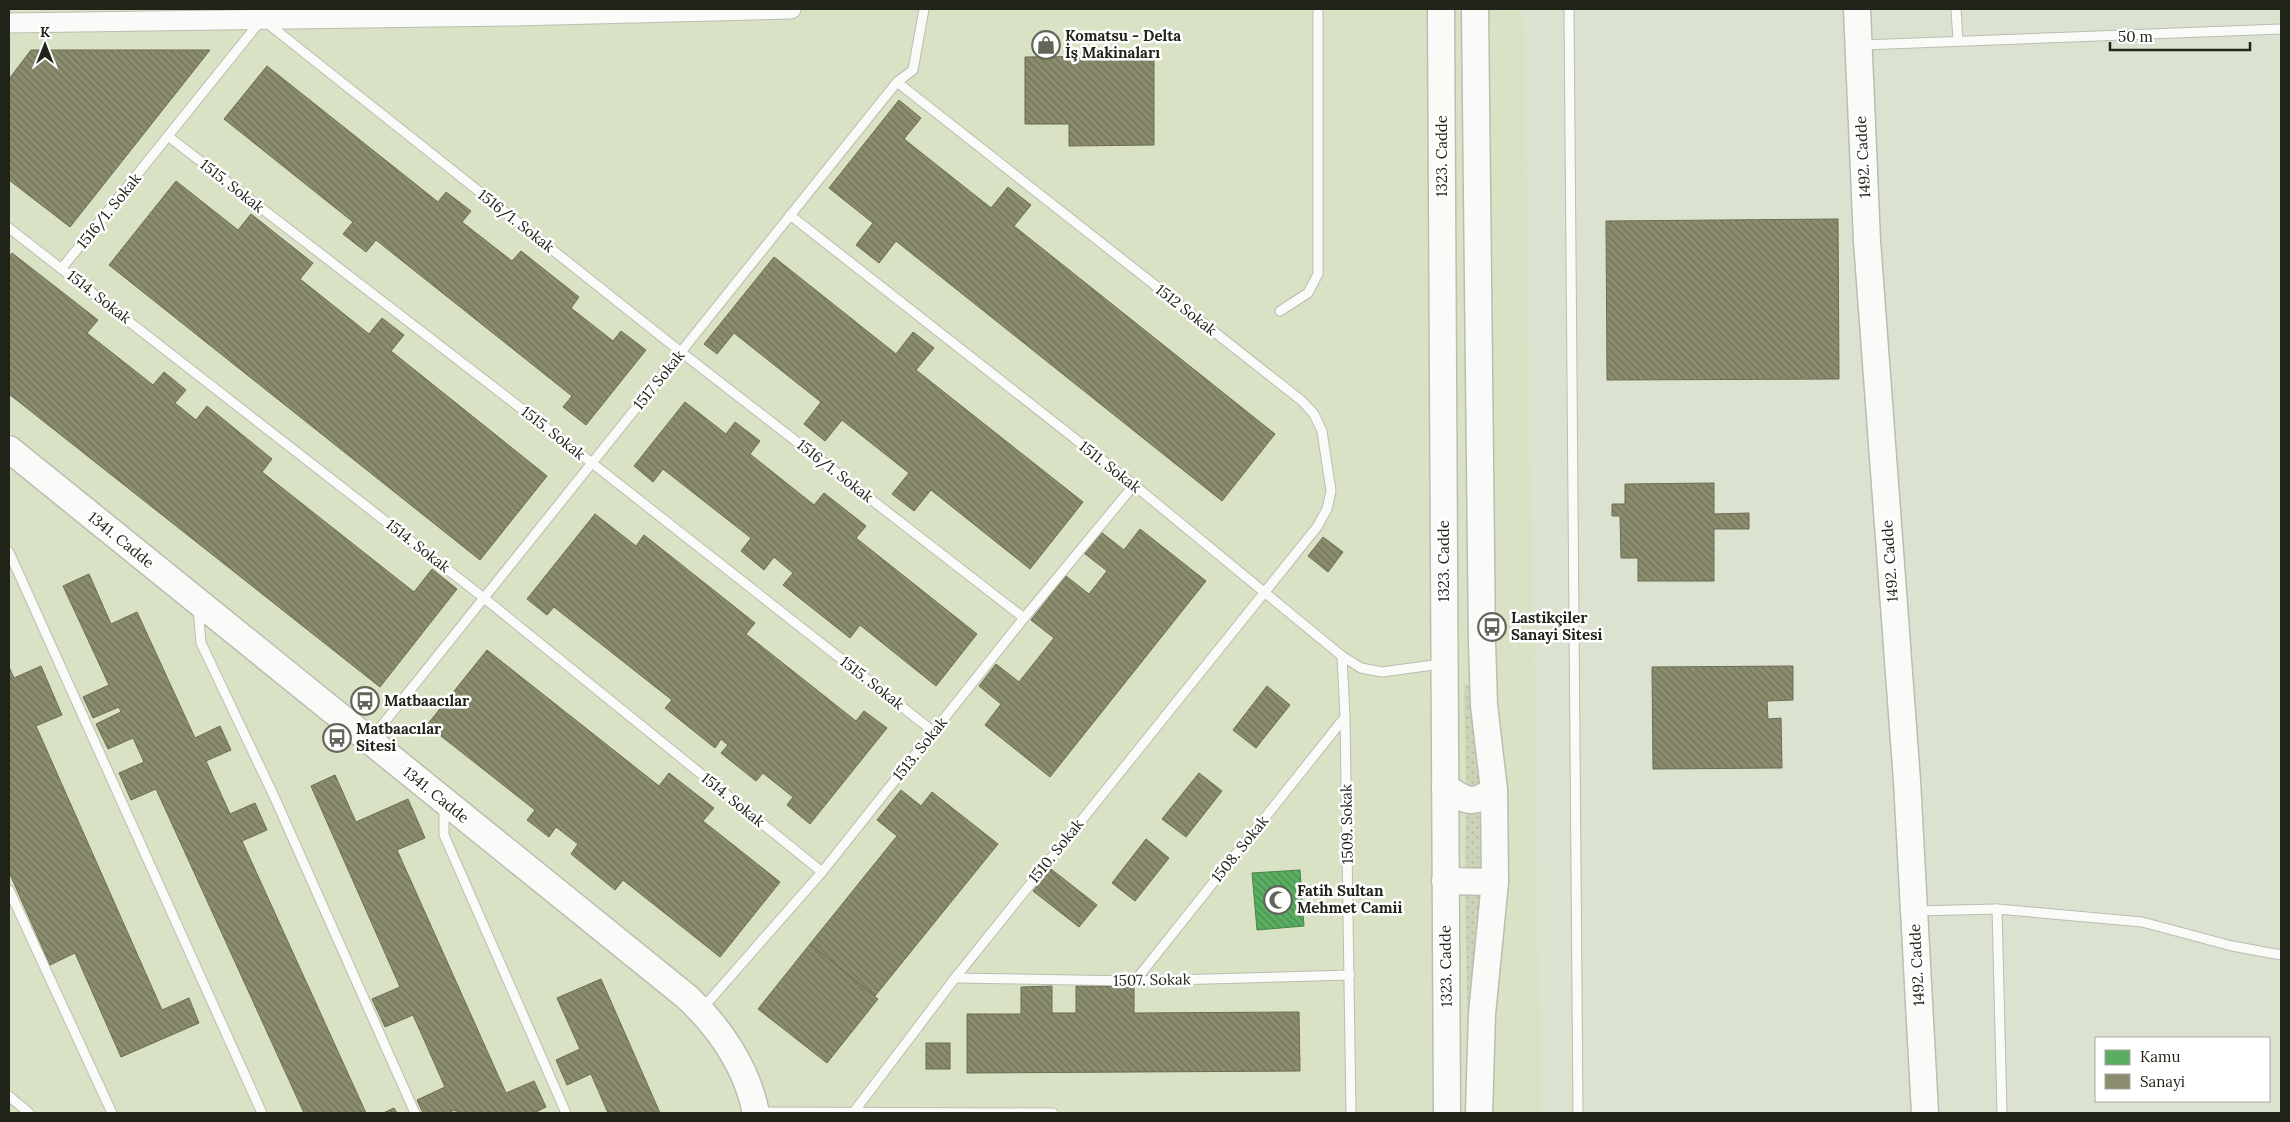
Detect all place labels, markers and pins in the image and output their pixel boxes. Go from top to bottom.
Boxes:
place label: Komatsu - Delta İş Makinaları [1065,26,1181,62]
shop icon: Komatsu - Delta İş Makinaları [1031,30,1061,60]
place label: Lastikçiler Sanayi Sitesi [1511,608,1602,644]
bus stop icon: Lastikçiler Sanayi Sitesi [1477,612,1507,642]
bus stop icon: Matbaacılar [350,686,380,716]
place label: Matbaacılar [384,691,470,710]
place label: Matbaacılar Sitesi [356,719,442,755]
bus stop icon: Matbaacılar Sitesi [322,723,352,753]
place label: Fatih Sultan Mehmet Camii [1297,881,1403,917]
mosque icon: Fatih Sultan Mehmet Camii [1263,885,1293,915]

